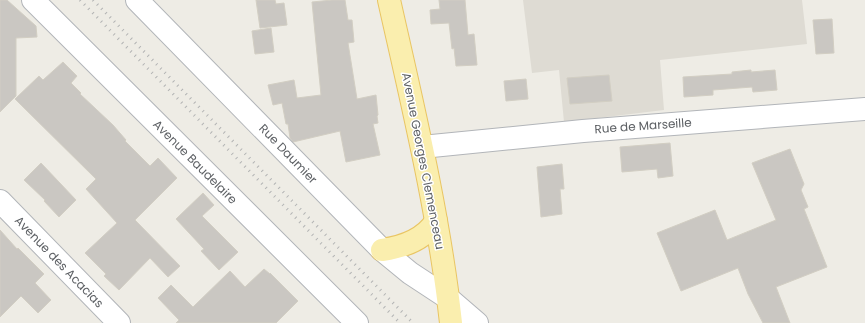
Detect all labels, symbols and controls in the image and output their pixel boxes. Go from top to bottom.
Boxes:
street label: Avenue Georges Clemenceau [398,71,449,251]
street label: Rue de Marseille [594,114,692,137]
street label: Avenue Baudelaire [149,116,241,208]
street label: Rue Daumier [255,120,322,188]
street label: Avenue des Acacias [11,212,108,311]

